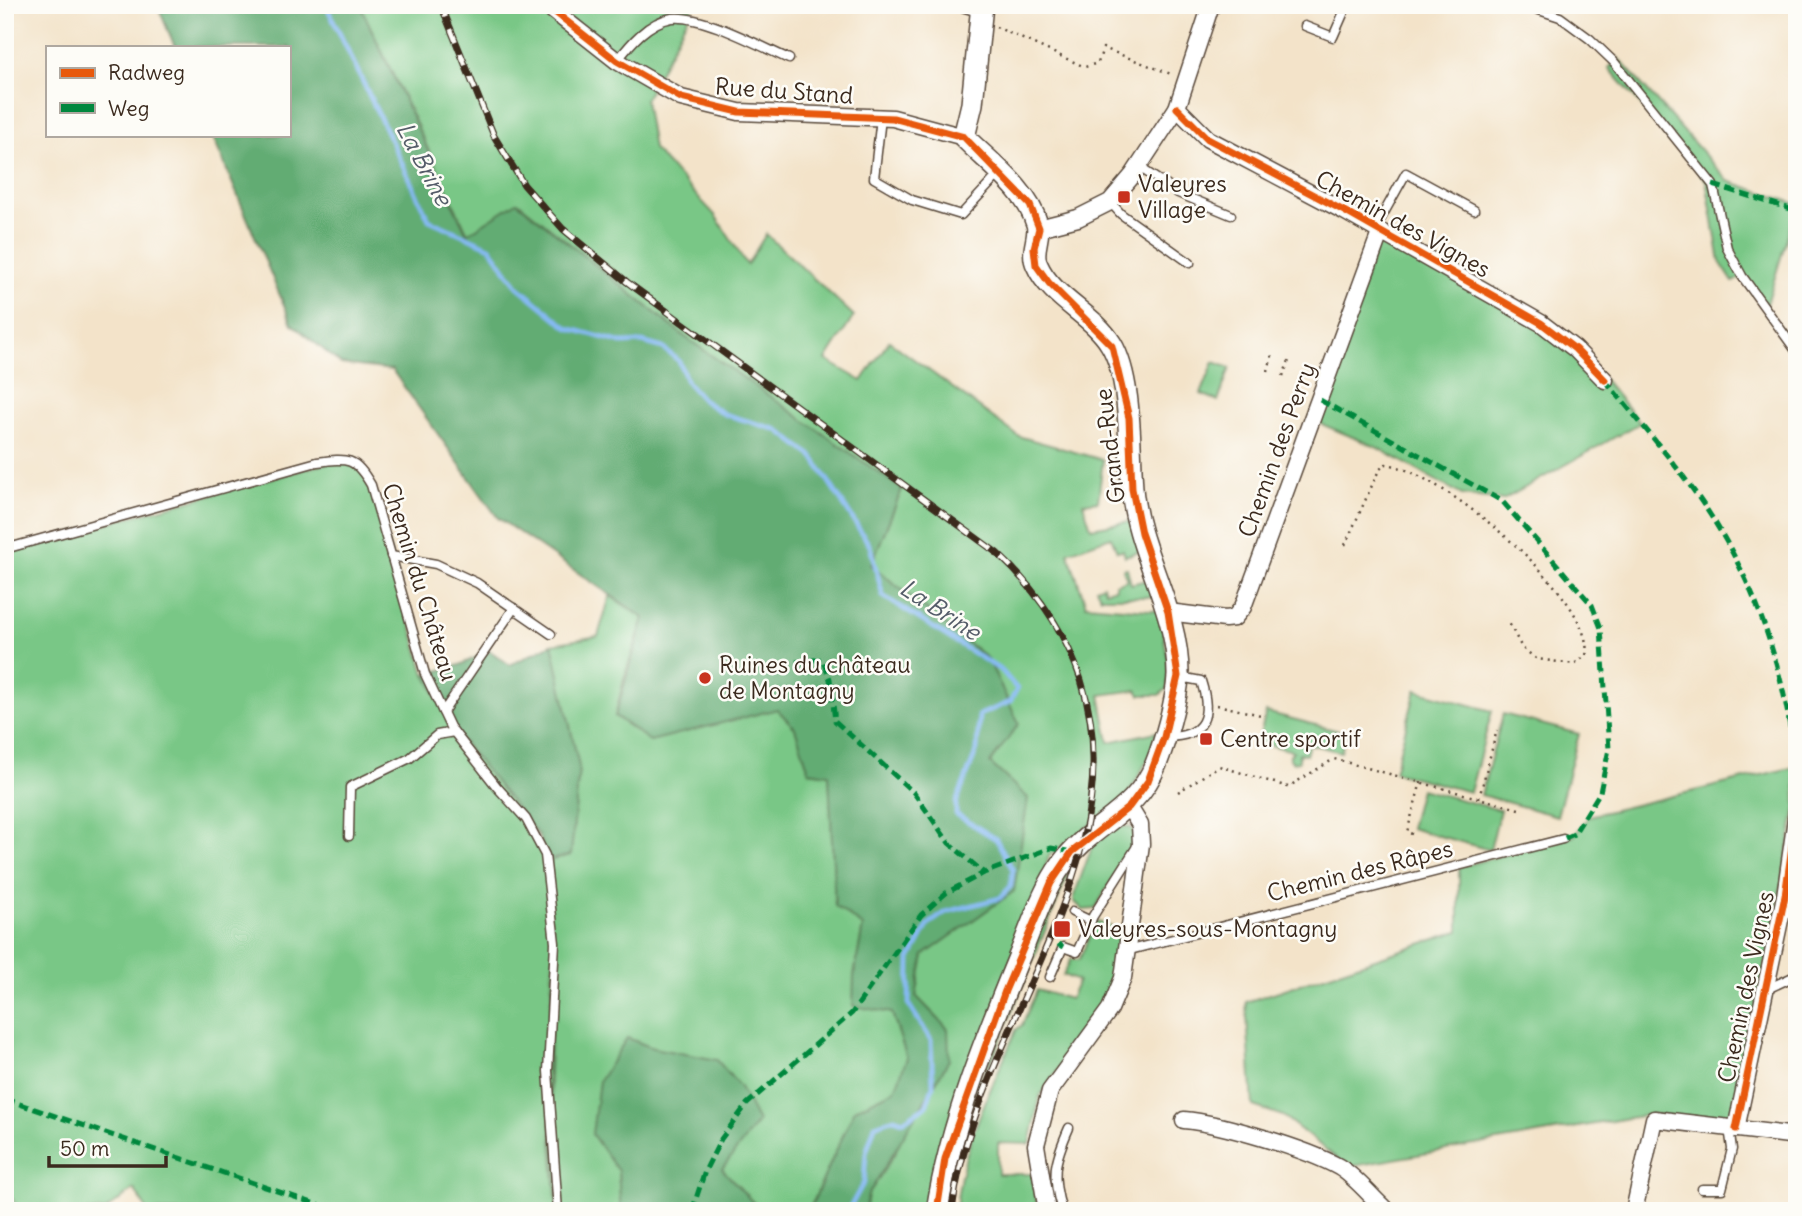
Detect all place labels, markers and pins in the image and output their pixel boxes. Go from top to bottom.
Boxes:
place label: Valeyres Village [1138,169,1227,224]
marker: Valeyres Village [1116,189,1132,205]
place label: Ruines du château de Montagny [719,650,911,705]
marker: Ruines du château de Montagny [697,670,713,686]
place label: Centre sportif [1220,724,1361,753]
marker: Centre sportif [1198,731,1214,747]
place label: Valeyres-sous-Montagny [1078,914,1337,943]
marker: Valeyres-sous-Montagny [1052,919,1072,939]

